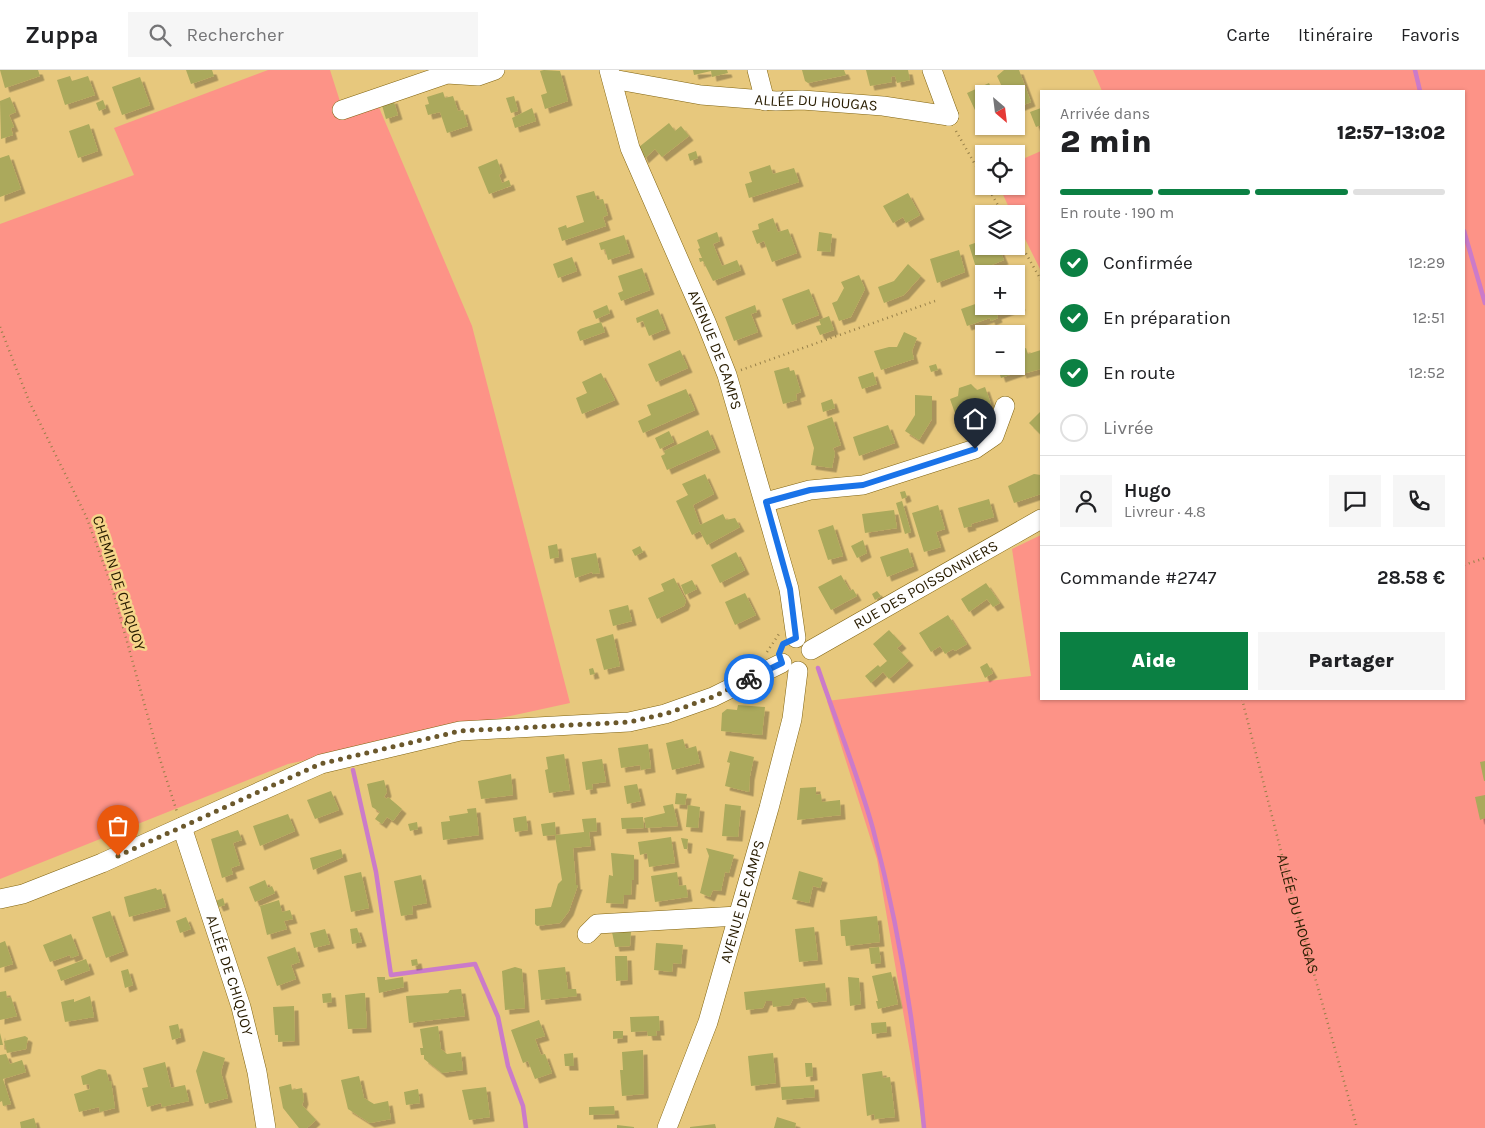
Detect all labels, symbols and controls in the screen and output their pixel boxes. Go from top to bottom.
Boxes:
search box [128,12,478,57]
text: Zuppa [25,21,98,49]
icon: search [146,21,174,49]
text: Rechercher [186,24,284,46]
text: Carte [1227,24,1270,46]
text: Itinéraire [1298,24,1373,46]
text: Favoris [1401,24,1460,46]
north arrow [975,85,1025,135]
map controls [975,85,1025,375]
street label: ALLÉE DU HOUGAS [754,90,878,115]
text: Arrivée dans [1060,104,1150,123]
text: 12:57–13:02 [1337,122,1445,144]
text: 2 min [1060,123,1152,160]
button: locate [975,145,1025,195]
text: En route · 190 m [1060,203,1174,222]
button: layers [975,205,1025,255]
icon: check [1060,249,1088,277]
text: Confirmée [1103,252,1193,274]
text: 12:29 [1408,253,1445,272]
button: + [975,265,1025,315]
street label: AVENUE DE CAMPS [684,287,746,412]
icon: check [1060,304,1088,332]
text: En préparation [1103,307,1231,329]
text: 12:51 [1412,308,1445,327]
button: − [975,325,1025,375]
icon: check [1060,359,1088,387]
text: En route [1103,362,1175,384]
text: 12:52 [1408,363,1445,382]
pin [954,398,996,449]
icon: home [961,405,989,433]
text: Livrée [1103,417,1153,439]
button: person [1060,475,1112,527]
button: chat [1329,475,1381,527]
button: phone [1393,475,1445,527]
text: Hugo [1124,480,1171,502]
text: Livreur · 4.8 [1124,502,1206,521]
street label: CHEMIN DE CHIQUOY [89,513,150,654]
street label: RUE DES POISSONNIERS [850,536,1001,633]
text: Commande #2747 [1060,567,1216,589]
text: 28.58 € [1377,567,1445,589]
button: Aide [1060,632,1248,690]
button: Partager [1258,632,1445,690]
courier [724,654,774,704]
icon: bike [735,665,763,693]
pin [97,805,139,856]
icon: bag [104,812,132,840]
street label: AVENUE DE CAMPS [716,838,768,965]
street label: ALLÉE DU HOUGAS [1273,852,1323,976]
street label: ALLÉE DE CHIQUOY [202,913,257,1038]

